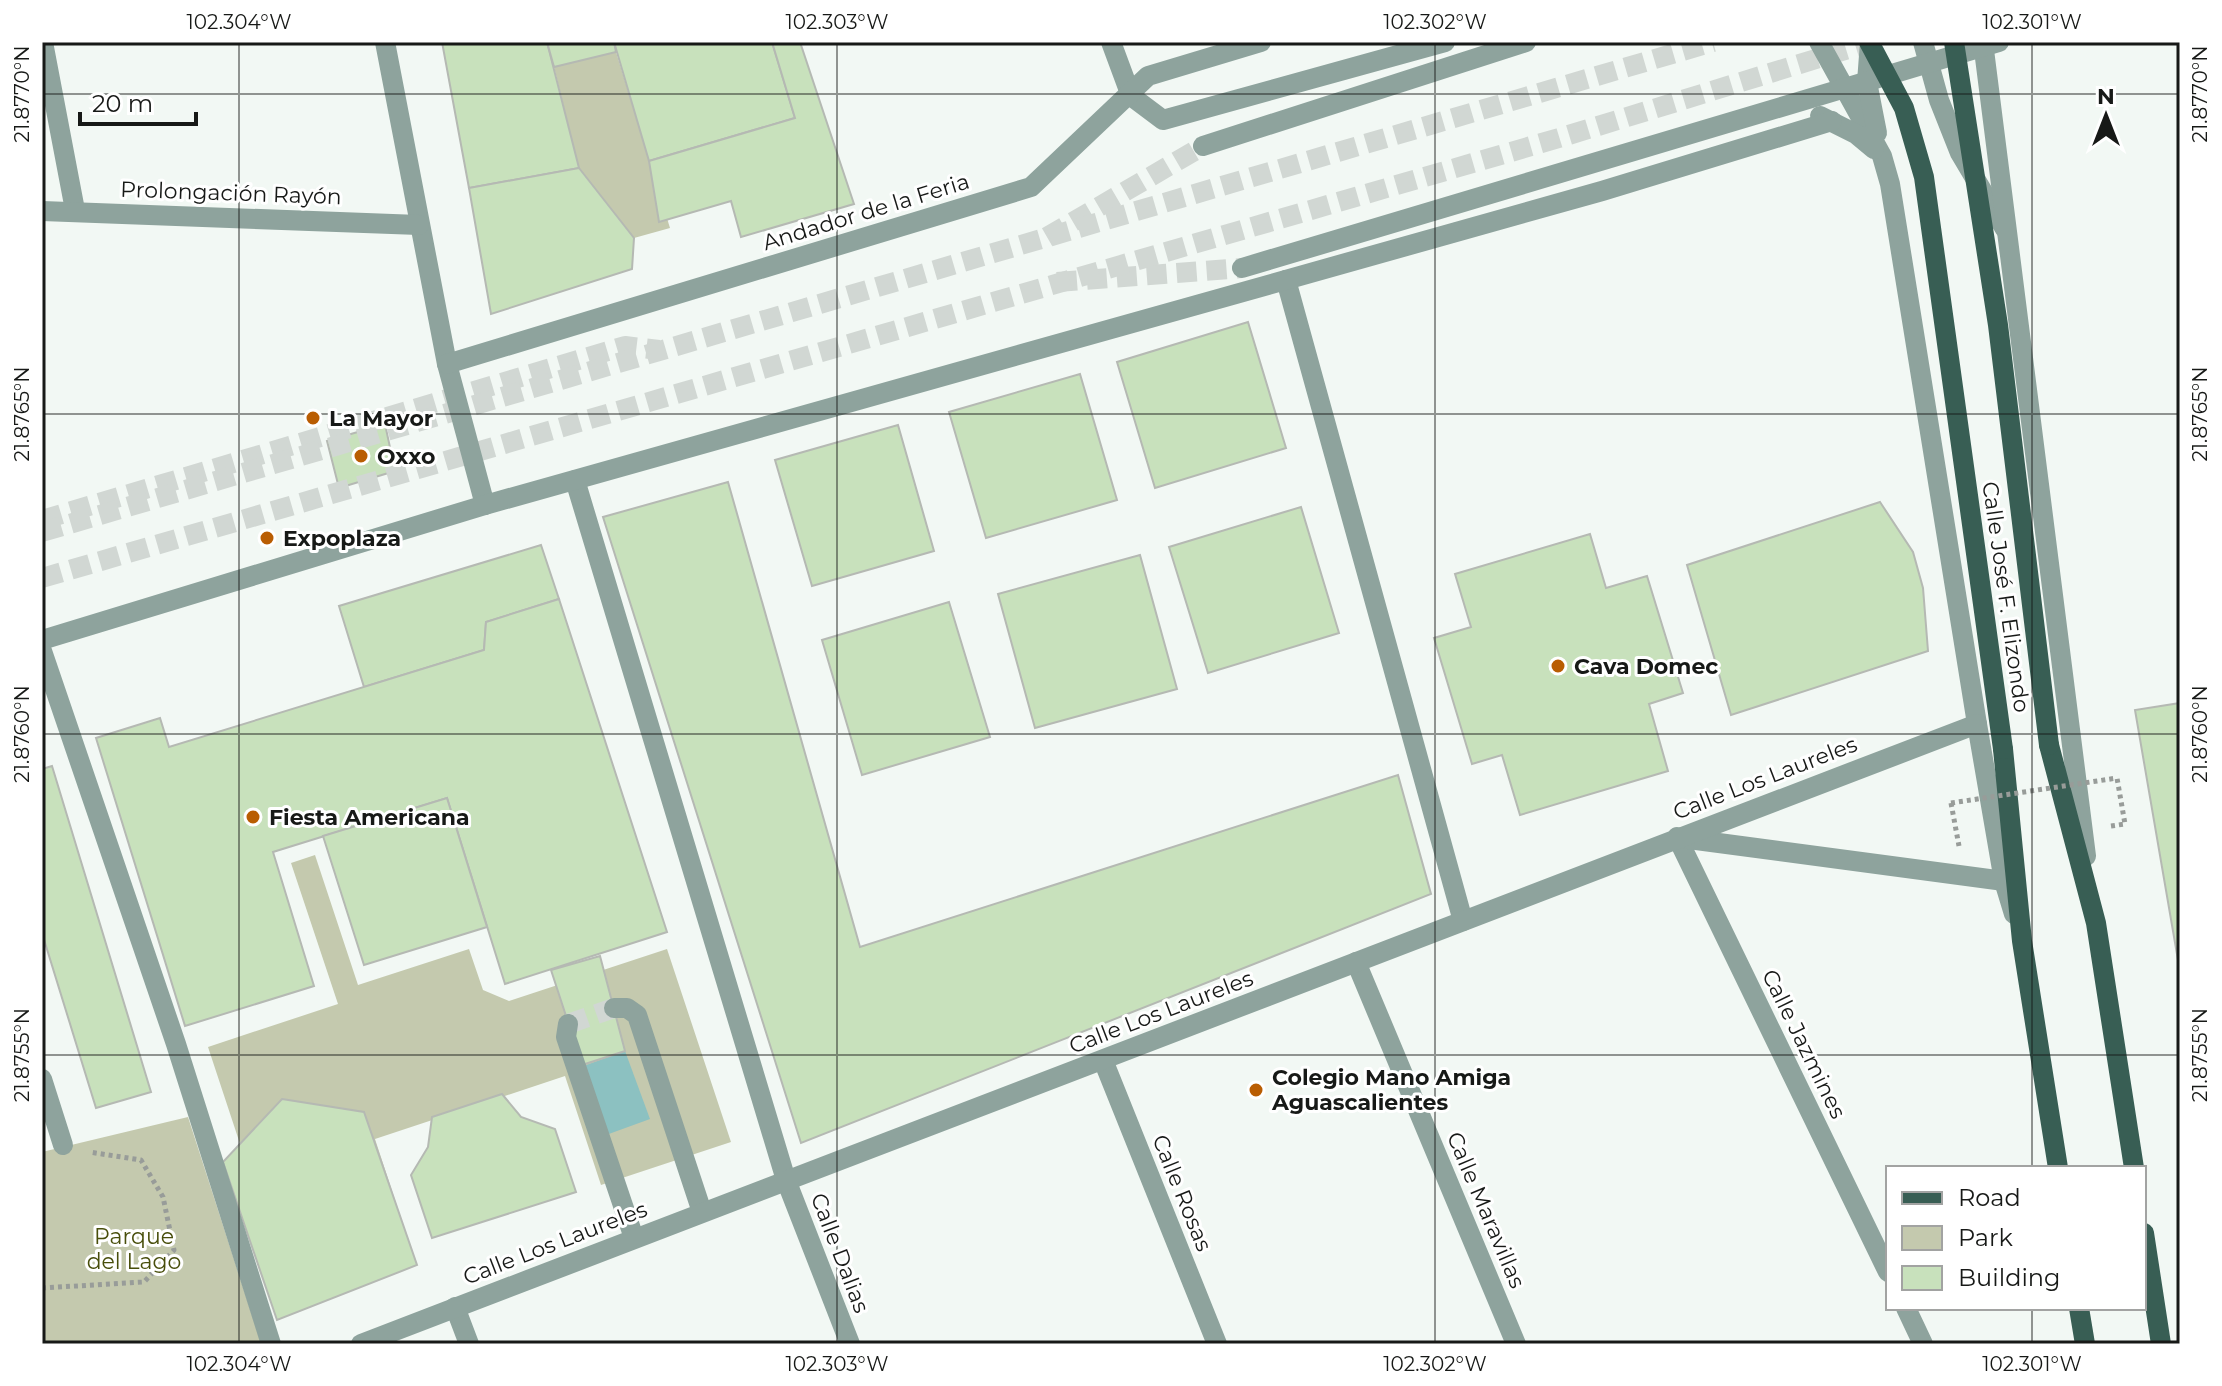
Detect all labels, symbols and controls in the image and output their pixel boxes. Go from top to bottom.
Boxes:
text: 102.304°W [187,10,291,34]
text: 102.303°W [786,10,888,34]
text: 102.302°W [1383,10,1487,34]
text: 102.301°W [1982,10,2082,34]
text: 21.8770°N [10,46,34,142]
text: 21.8770°N [2188,46,2212,142]
scale bar [80,76,196,126]
north arrow [2066,76,2146,156]
text: N [2097,83,2115,110]
text: 20 m [92,89,153,118]
street label: Andador de la Feria [759,168,973,256]
street label: Prolongación Rayón [120,176,342,210]
text: 21.8765°N [10,366,34,462]
text: 21.8765°N [2188,366,2212,462]
place label: La Mayor [329,405,433,432]
marker: La Mayor [304,409,322,427]
place label: Oxxo [377,443,435,470]
marker: Oxxo [352,447,370,465]
street label: Calle José F. Elizondo [1976,480,2036,714]
place label: Expoplaza [283,525,401,552]
marker: Expoplaza [258,529,276,547]
place label: Cava Domec [1574,653,1718,680]
marker: Cava Domec [1549,657,1567,675]
text: 21.8760°N [10,685,34,783]
text: 21.8760°N [2188,685,2212,783]
street label: Calle Los Laureles [1669,730,1861,826]
place label: Fiesta Americana [269,804,470,831]
marker: Fiesta Americana [244,808,262,826]
street label: Calle Los Laureles [1065,964,1257,1060]
street label: Calle Jazmines [1756,965,1852,1123]
text: 21.8755°N [10,1008,34,1102]
text: 21.8755°N [2188,1008,2212,1102]
place label: Colegio Mano Amiga Aguascalientes [1271,1064,1511,1116]
marker: Colegio Mano Amiga Aguascalientes [1247,1081,1265,1099]
street label: Calle Maravillas [1441,1128,1531,1293]
street label: Calle Rosas [1146,1131,1218,1256]
legend [1886,1166,2146,1310]
text: Road [1958,1183,2021,1212]
street label: Calle Dalias [805,1189,875,1317]
street label: Calle Los Laureles [459,1195,651,1291]
park label: Parque del Lago [87,1223,181,1275]
text: Park [1958,1223,2013,1252]
text: Building [1958,1263,2061,1292]
text: 102.304°W [187,1352,291,1376]
text: 102.303°W [786,1352,888,1376]
text: 102.302°W [1383,1352,1487,1376]
text: 102.301°W [1982,1352,2082,1376]

